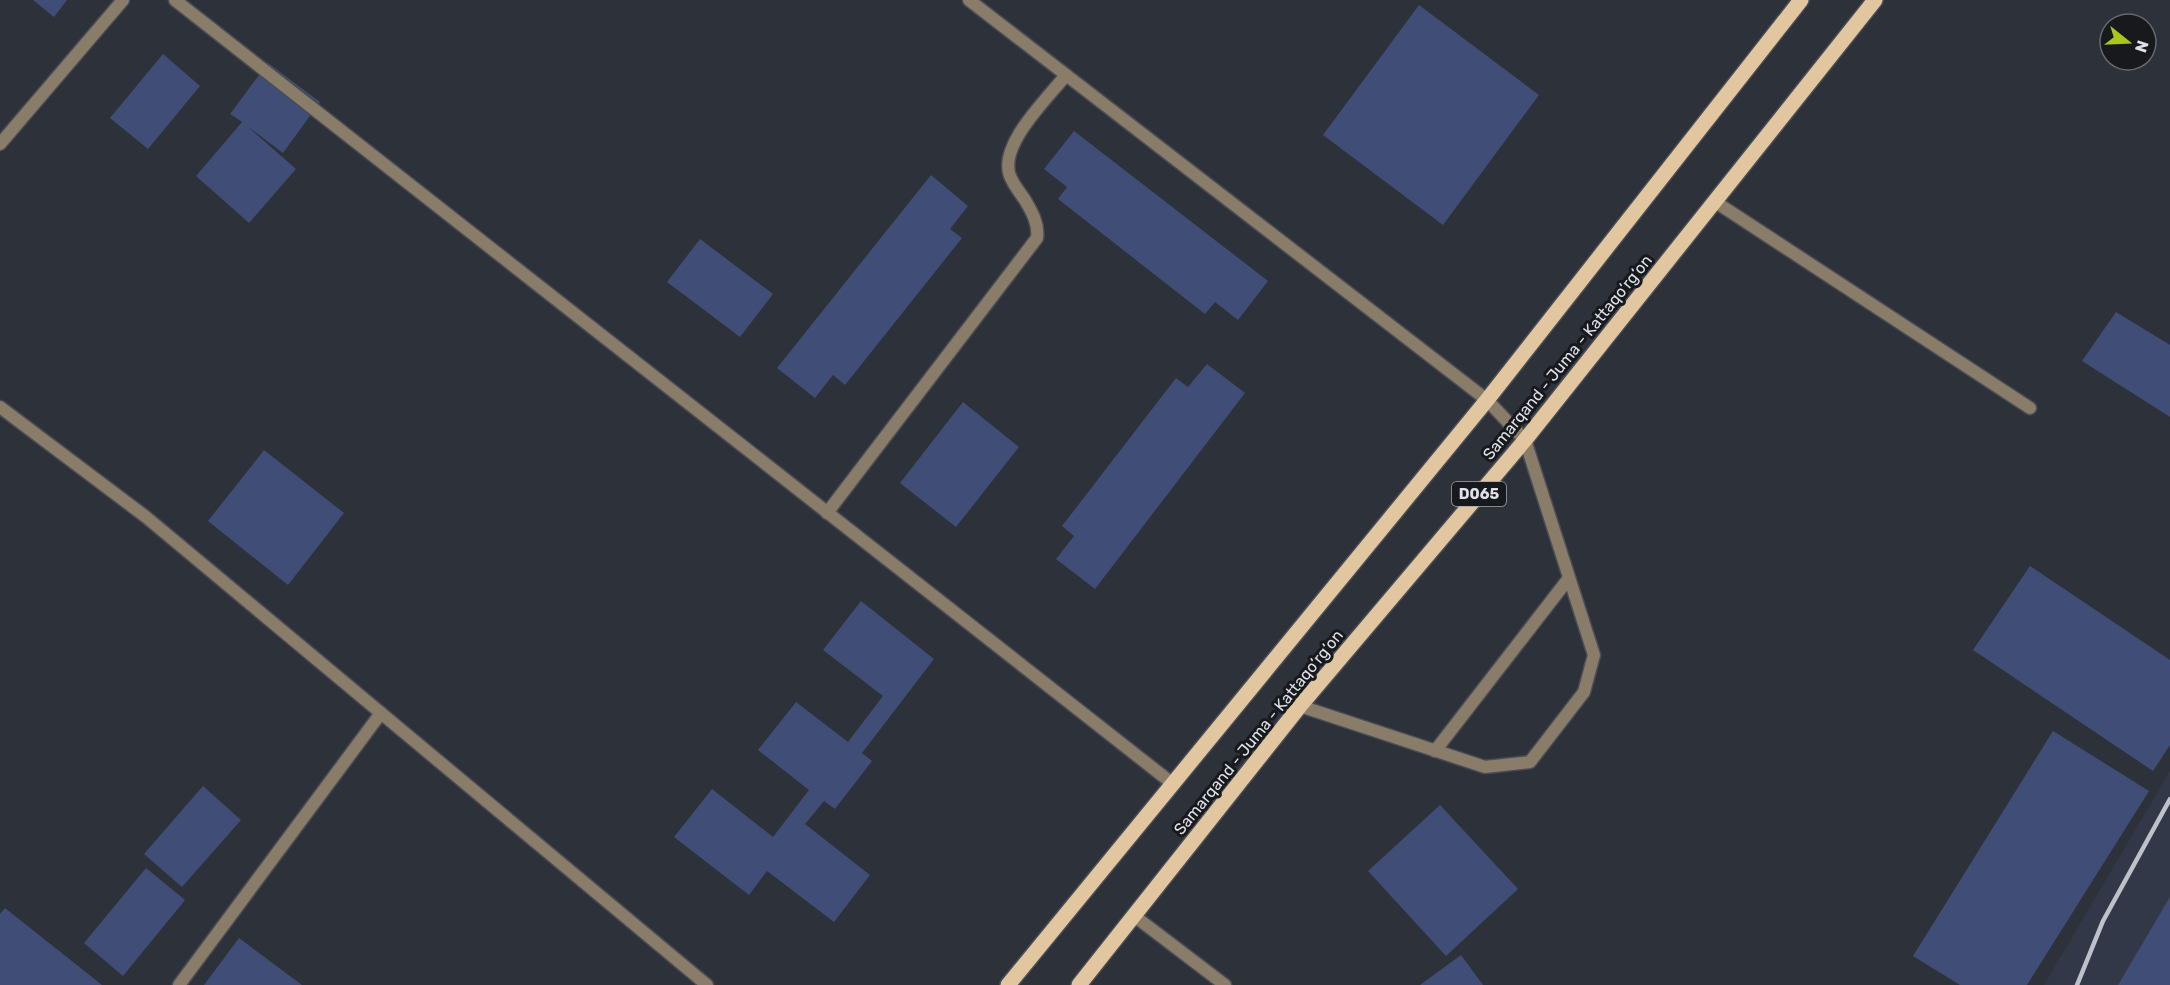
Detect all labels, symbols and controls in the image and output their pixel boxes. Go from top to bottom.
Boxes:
north arrow [2098,12,2158,72]
text: N [2131,38,2153,55]
street label: Samarqand - Juma - Kattaqo‘rg‘on [1479,251,1656,464]
road number: D065 [1452,482,1506,506]
street label: Samarqand - Juma - Kattaqo‘rg‘on [1170,626,1347,839]

